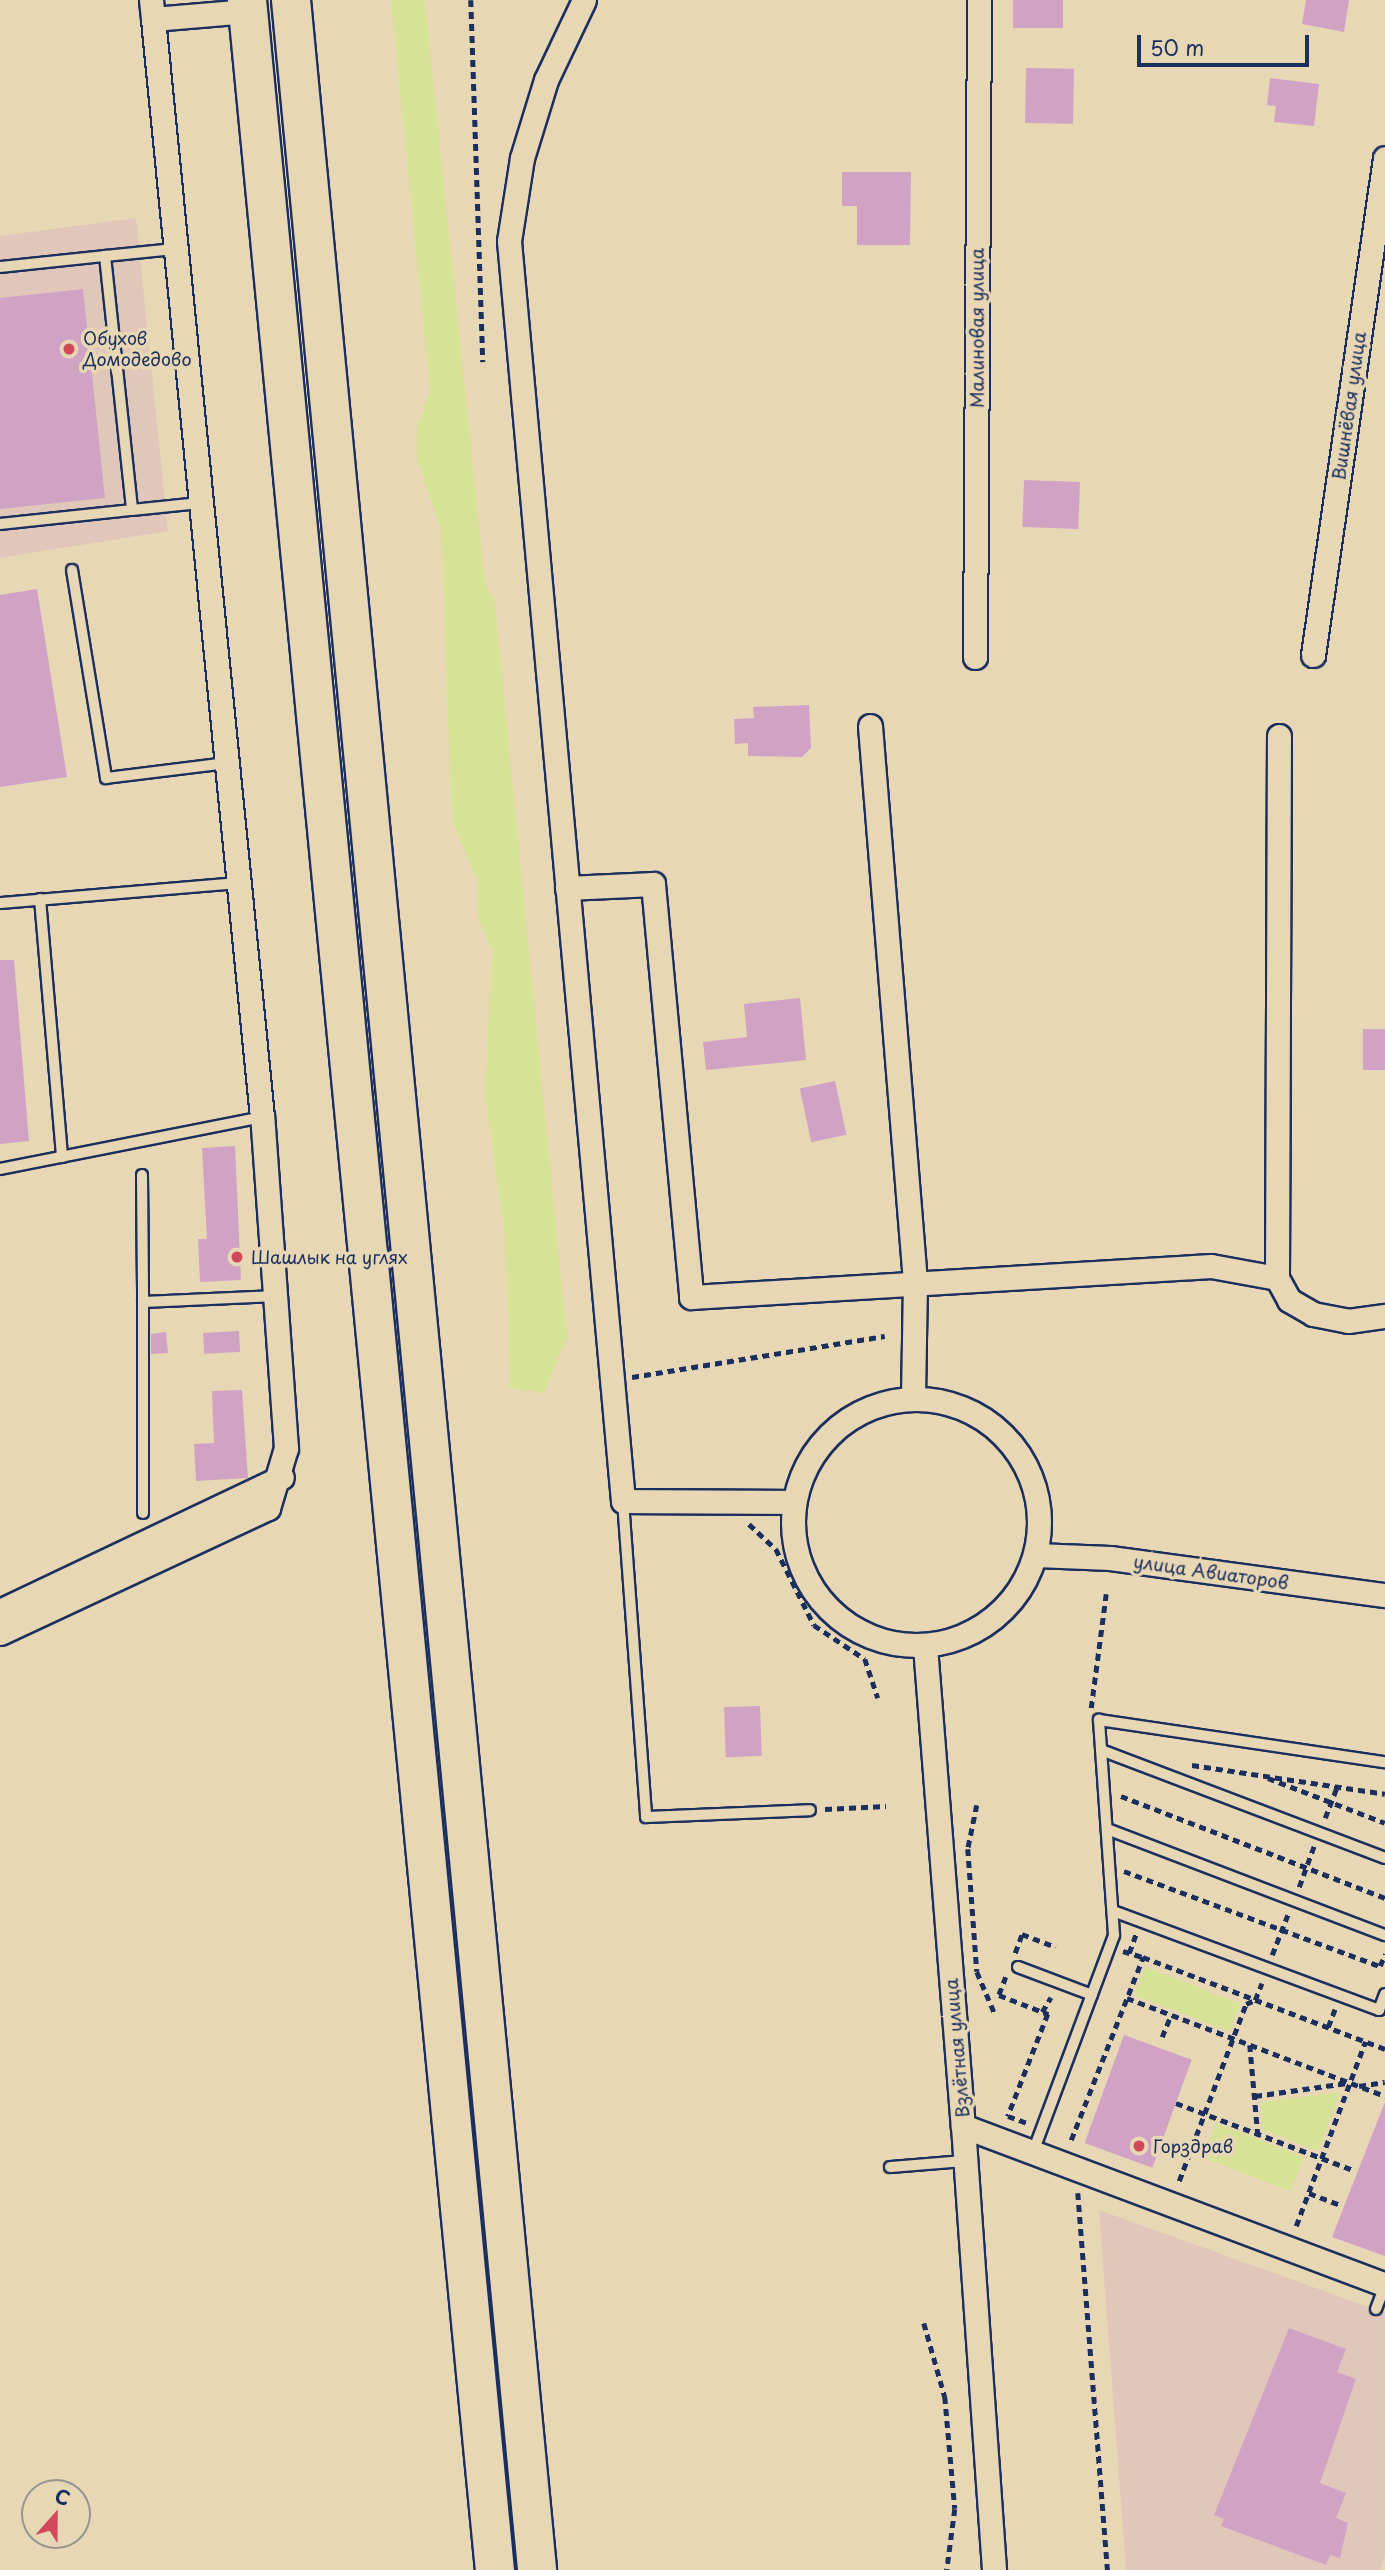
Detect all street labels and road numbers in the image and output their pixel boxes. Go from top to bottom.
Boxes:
street label: Малиновая улица [966,248,988,408]
street label: Вишнёвая улица [1328,330,1370,482]
street label: улица Авиаторов [1132,1550,1290,1594]
street label: Взлётная улица [940,1977,974,2119]

